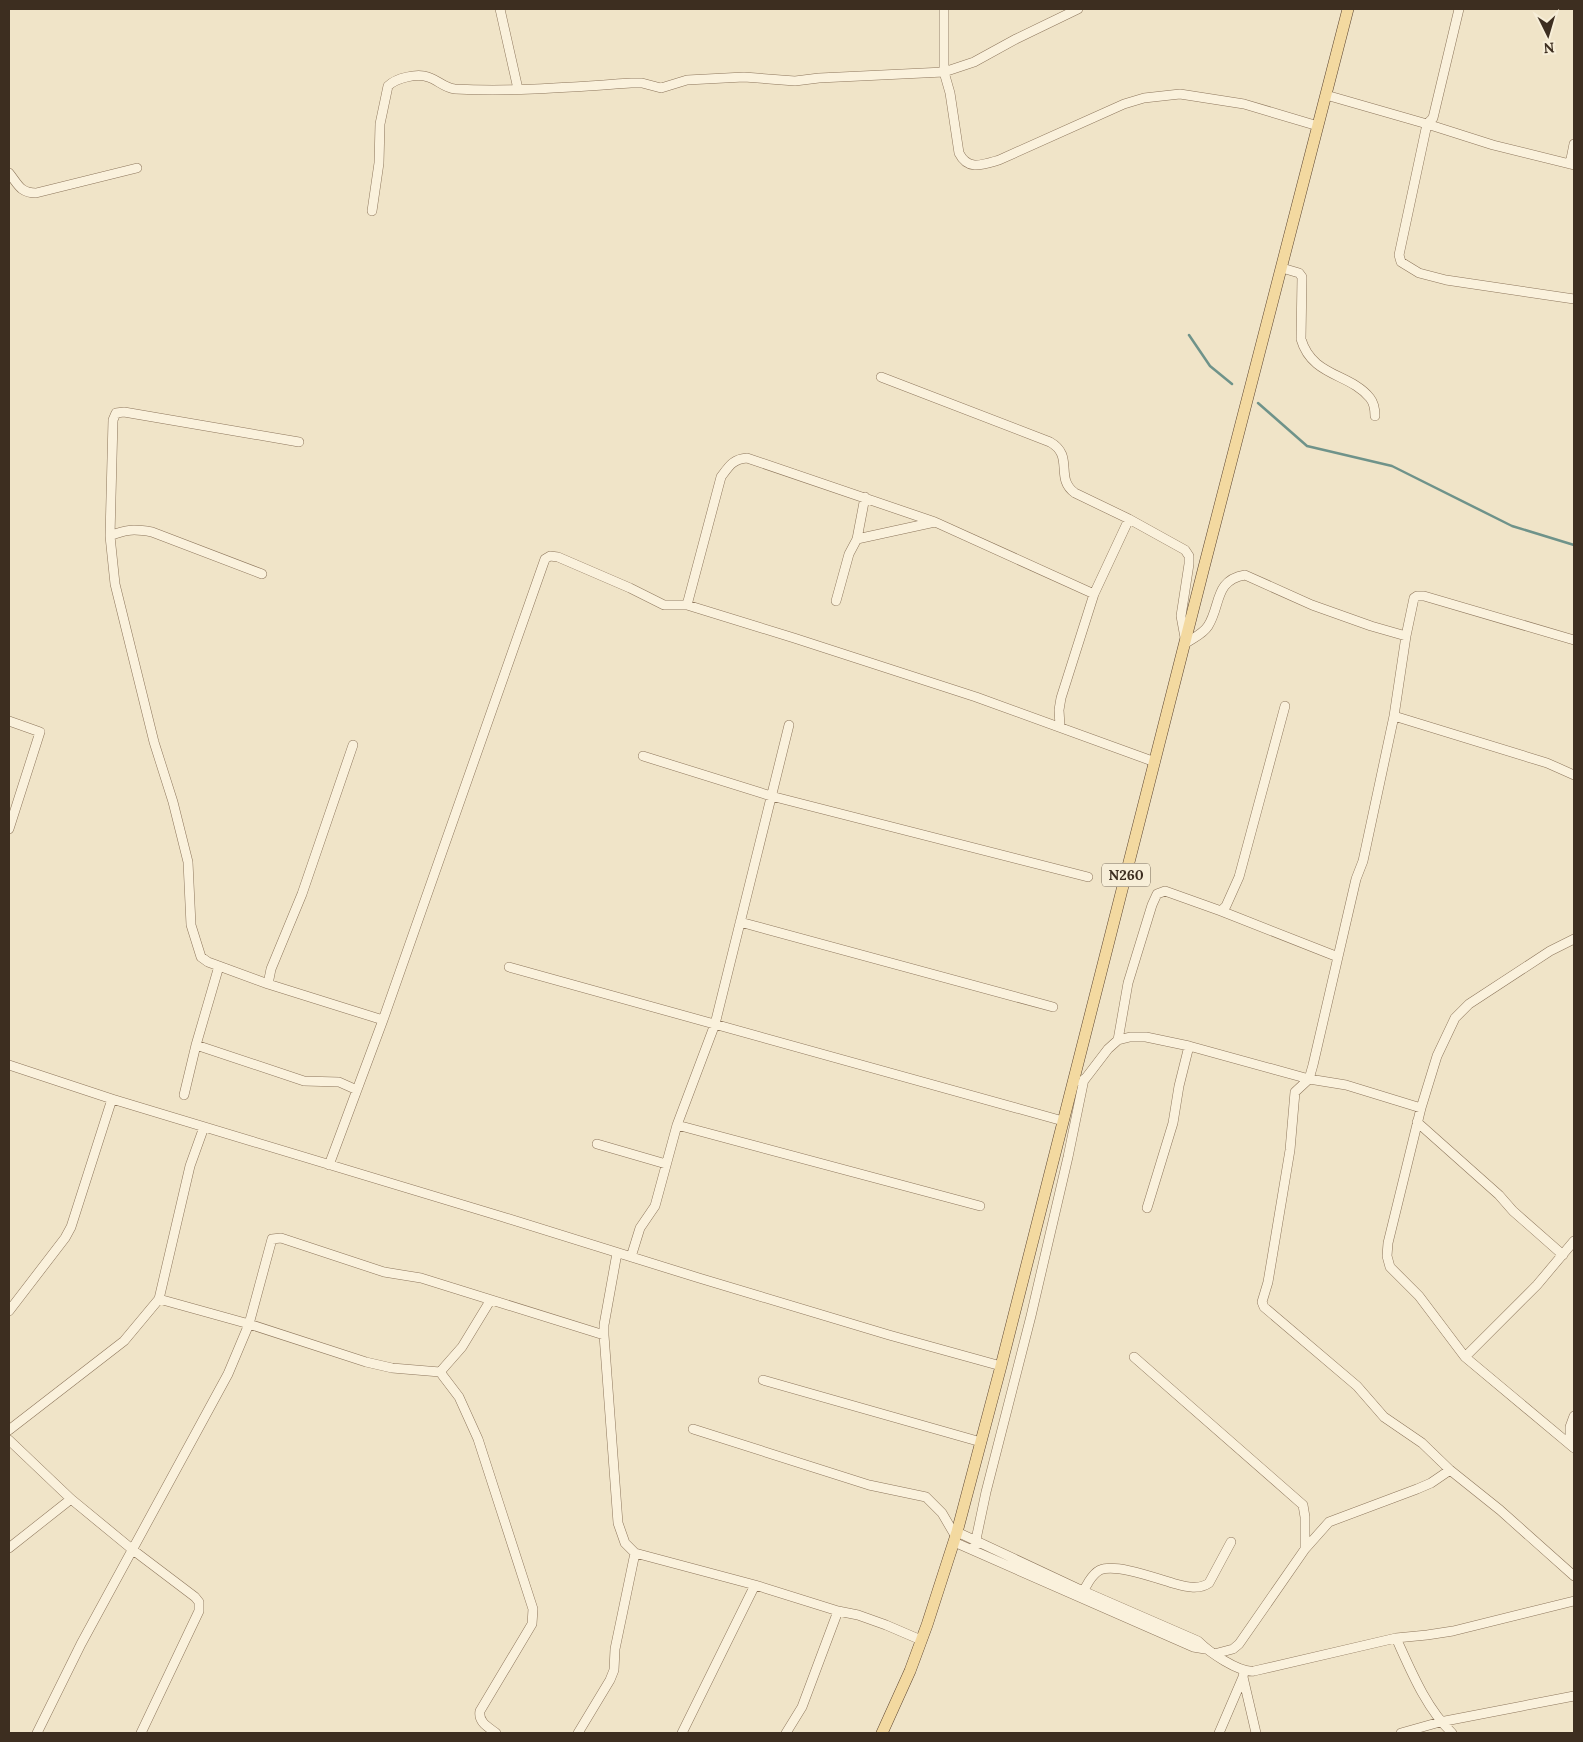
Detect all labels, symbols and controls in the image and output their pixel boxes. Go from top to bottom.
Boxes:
north arrow [1523,10,1573,60]
text: N [1543,39,1555,57]
road number: N260 [1102,864,1150,886]

